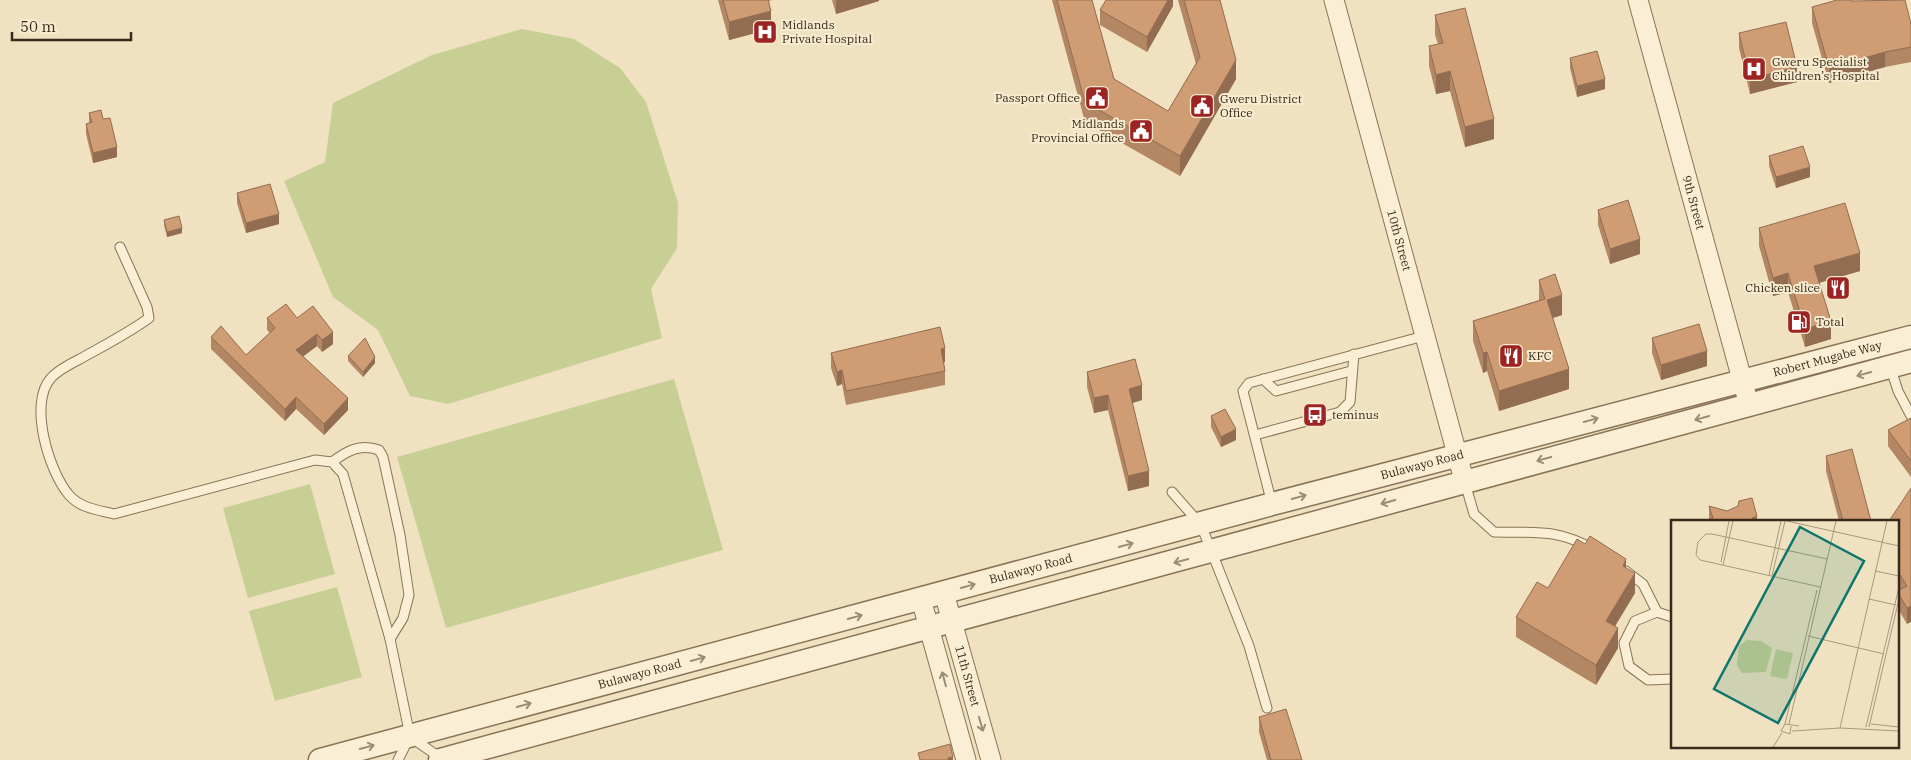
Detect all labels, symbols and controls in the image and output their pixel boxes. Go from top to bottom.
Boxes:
scale bar [12,10,131,42]
text: 50 m [20,17,56,36]
place label: Midlands Private Hospital [782,17,873,46]
hospital icon: Midlands Private Hospital [752,19,778,45]
place label: Gweru Specialist Children’s Hospital [1772,54,1880,83]
hospital icon: Gweru Specialist Children’s Hospital [1741,56,1767,82]
public building icon: Passport Office [1084,85,1110,111]
place label: Passport Office [995,90,1080,105]
place label: Gweru District Office [1220,91,1302,120]
public building icon: Gweru District Office [1189,93,1215,119]
place label: Midlands Provincial Office [1031,116,1124,145]
public building icon: Midlands Provincial Office [1128,118,1154,144]
street label: 9th Street [1679,174,1709,231]
street label: 10th Street [1384,208,1415,272]
restaurant icon: Chicken slice [1825,275,1851,301]
place label: Chicken slice [1745,280,1820,295]
fuel station icon: Total [1786,309,1812,335]
place label: Total [1816,314,1845,329]
street label: Robert Mugabe Way [1771,337,1884,380]
restaurant icon: KFC [1498,343,1524,369]
place label: KFC [1528,348,1552,363]
one-way arrow [1856,370,1872,379]
bus stop icon: teminus [1302,402,1328,428]
place label: teminus [1332,407,1379,422]
one-way arrow [1583,414,1599,424]
one-way arrow [1694,414,1710,423]
street label: Bulawayo Road [1379,446,1465,482]
one-way arrow [1537,455,1553,464]
one-way arrow [1291,492,1307,501]
one-way arrow [1380,497,1396,507]
inset map [1671,520,1898,748]
one-way arrow [1117,539,1133,549]
street label: Bulawayo Road [987,550,1074,587]
one-way arrow [1173,556,1189,566]
one-way arrow [960,581,976,591]
one-way arrow [847,611,863,621]
street label: 11th Street [952,643,983,708]
one-way arrow [690,653,706,663]
street label: Bulawayo Road [596,655,683,692]
one-way arrow [939,672,948,688]
one-way arrow [516,700,532,709]
one-way arrow [976,716,986,732]
one-way arrow [359,742,375,752]

